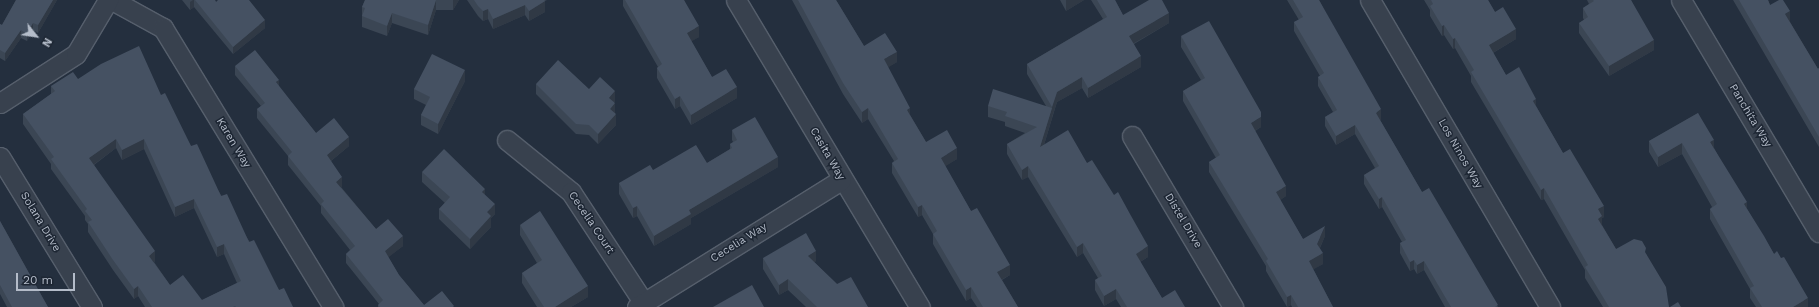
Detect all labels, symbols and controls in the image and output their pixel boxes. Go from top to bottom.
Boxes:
north arrow [16,16,56,56]
text: N [39,35,54,49]
street label: Panchita Way [1726,82,1774,150]
street label: Karen Way [213,116,253,170]
street label: Los Ninos Way [1435,117,1485,191]
street label: Casita Way [807,125,847,183]
street label: Cecelia Court [565,189,617,257]
street label: Solana Drive [17,190,63,254]
street label: Distel Drive [1161,191,1205,251]
street label: Cecelia Way [708,220,770,266]
scale bar [18,265,77,291]
text: 20 m [23,273,53,287]

